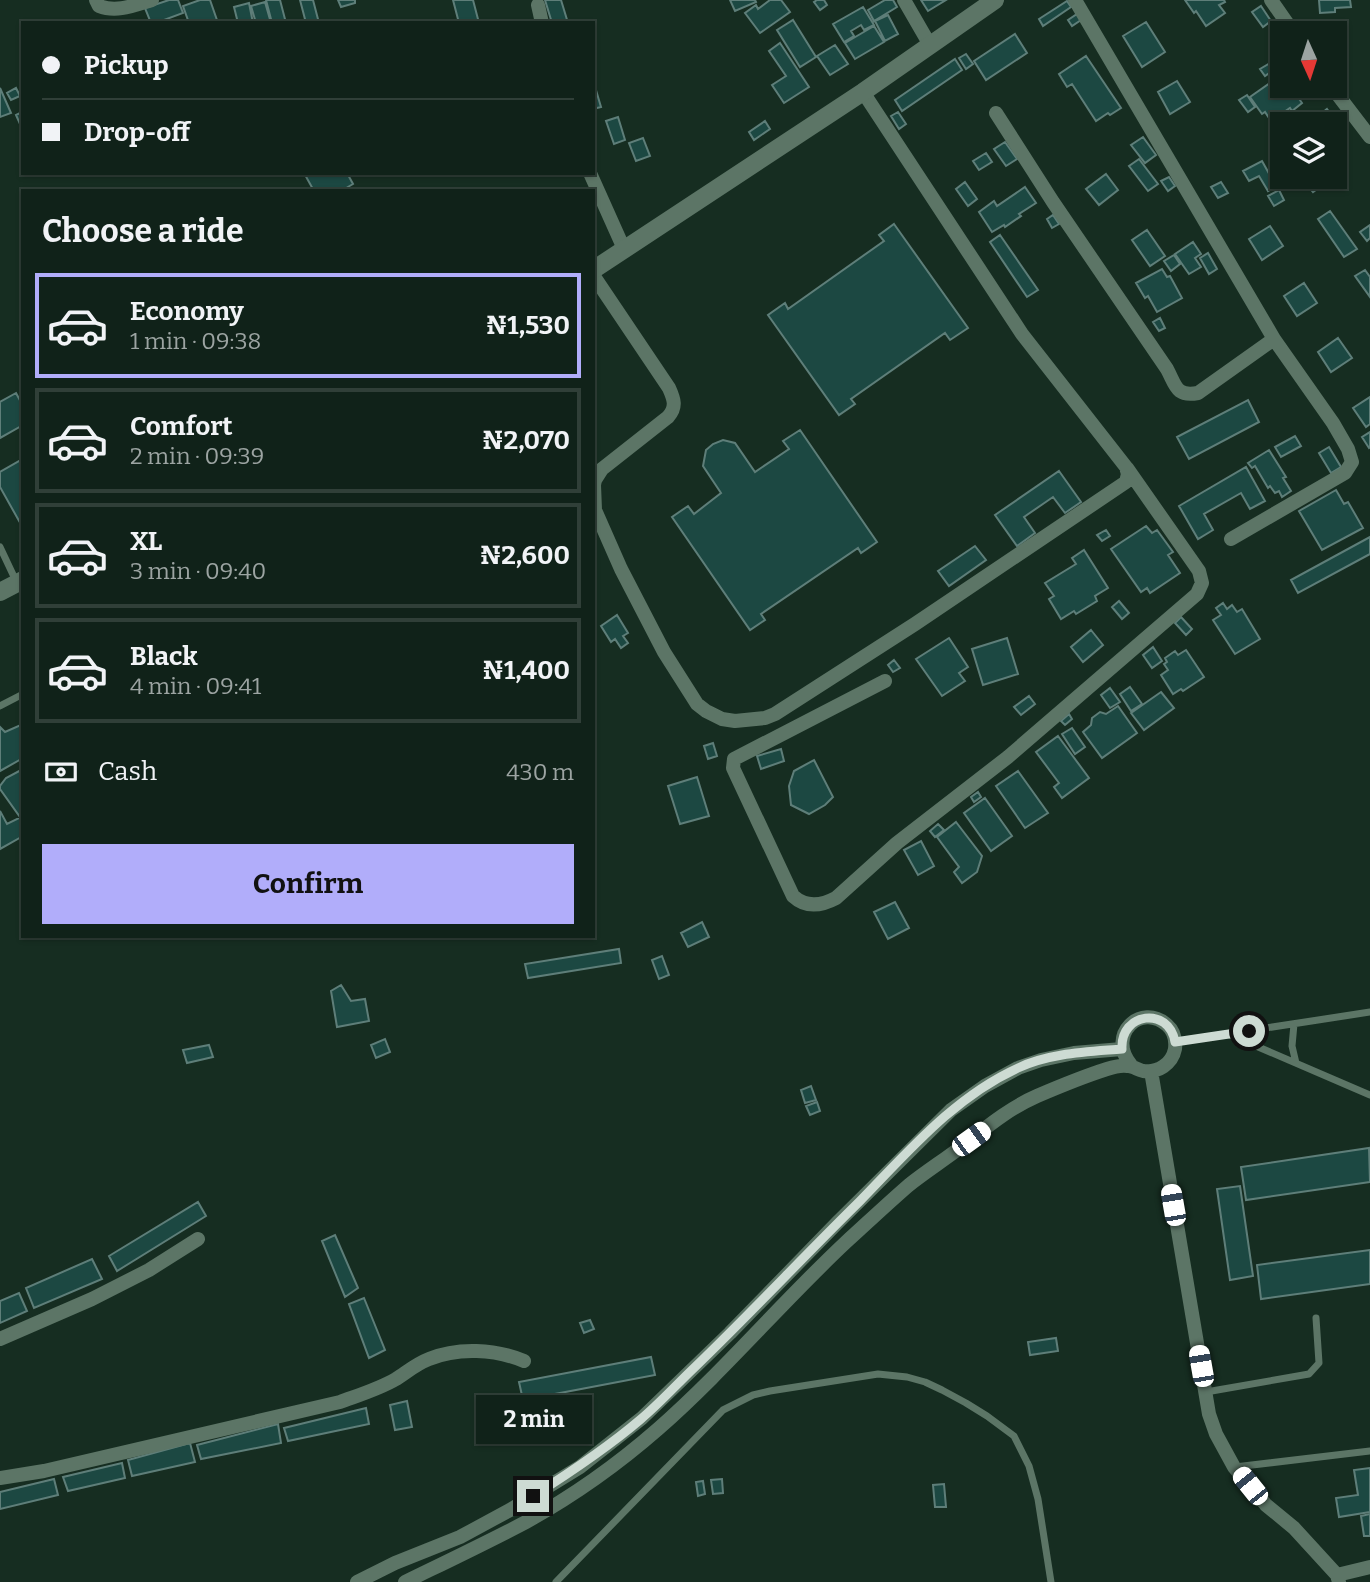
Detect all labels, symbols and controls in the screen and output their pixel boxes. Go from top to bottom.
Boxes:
north arrow [1270,21,1348,98]
map controls [1270,21,1347,189]
text: Pickup [84,50,169,81]
button: layers [1270,112,1347,189]
text: Drop-off [84,117,190,148]
text: Choose a ride [42,212,243,250]
icon: car [46,294,109,357]
text: Economy [130,296,244,327]
text: ₦1,530 [485,310,570,341]
text: 1 min · 09:38 [130,327,261,355]
icon: car [46,409,109,472]
text: Comfort [130,411,233,442]
text: ₦2,070 [482,425,570,456]
text: 2 min · 09:39 [130,442,264,470]
icon: car [46,524,109,587]
text: XL [130,526,162,557]
text: ₦2,600 [479,540,570,571]
text: 3 min · 09:40 [130,557,266,585]
icon: car [46,639,109,702]
text: Black [130,641,198,672]
text: ₦1,400 [482,655,570,686]
text: 4 min · 09:41 [130,672,261,700]
icon: cash [42,753,80,791]
text: Cash [98,756,157,787]
text: 430 m [506,758,574,786]
button: Confirm [42,844,574,924]
route start [1233,1015,1265,1047]
car [948,1118,995,1160]
car [1160,1182,1187,1228]
car [1188,1343,1215,1389]
callout: 2 min [475,1394,591,1444]
text: 2 min [503,1405,565,1433]
car [1229,1463,1272,1509]
route end [517,1480,549,1512]

